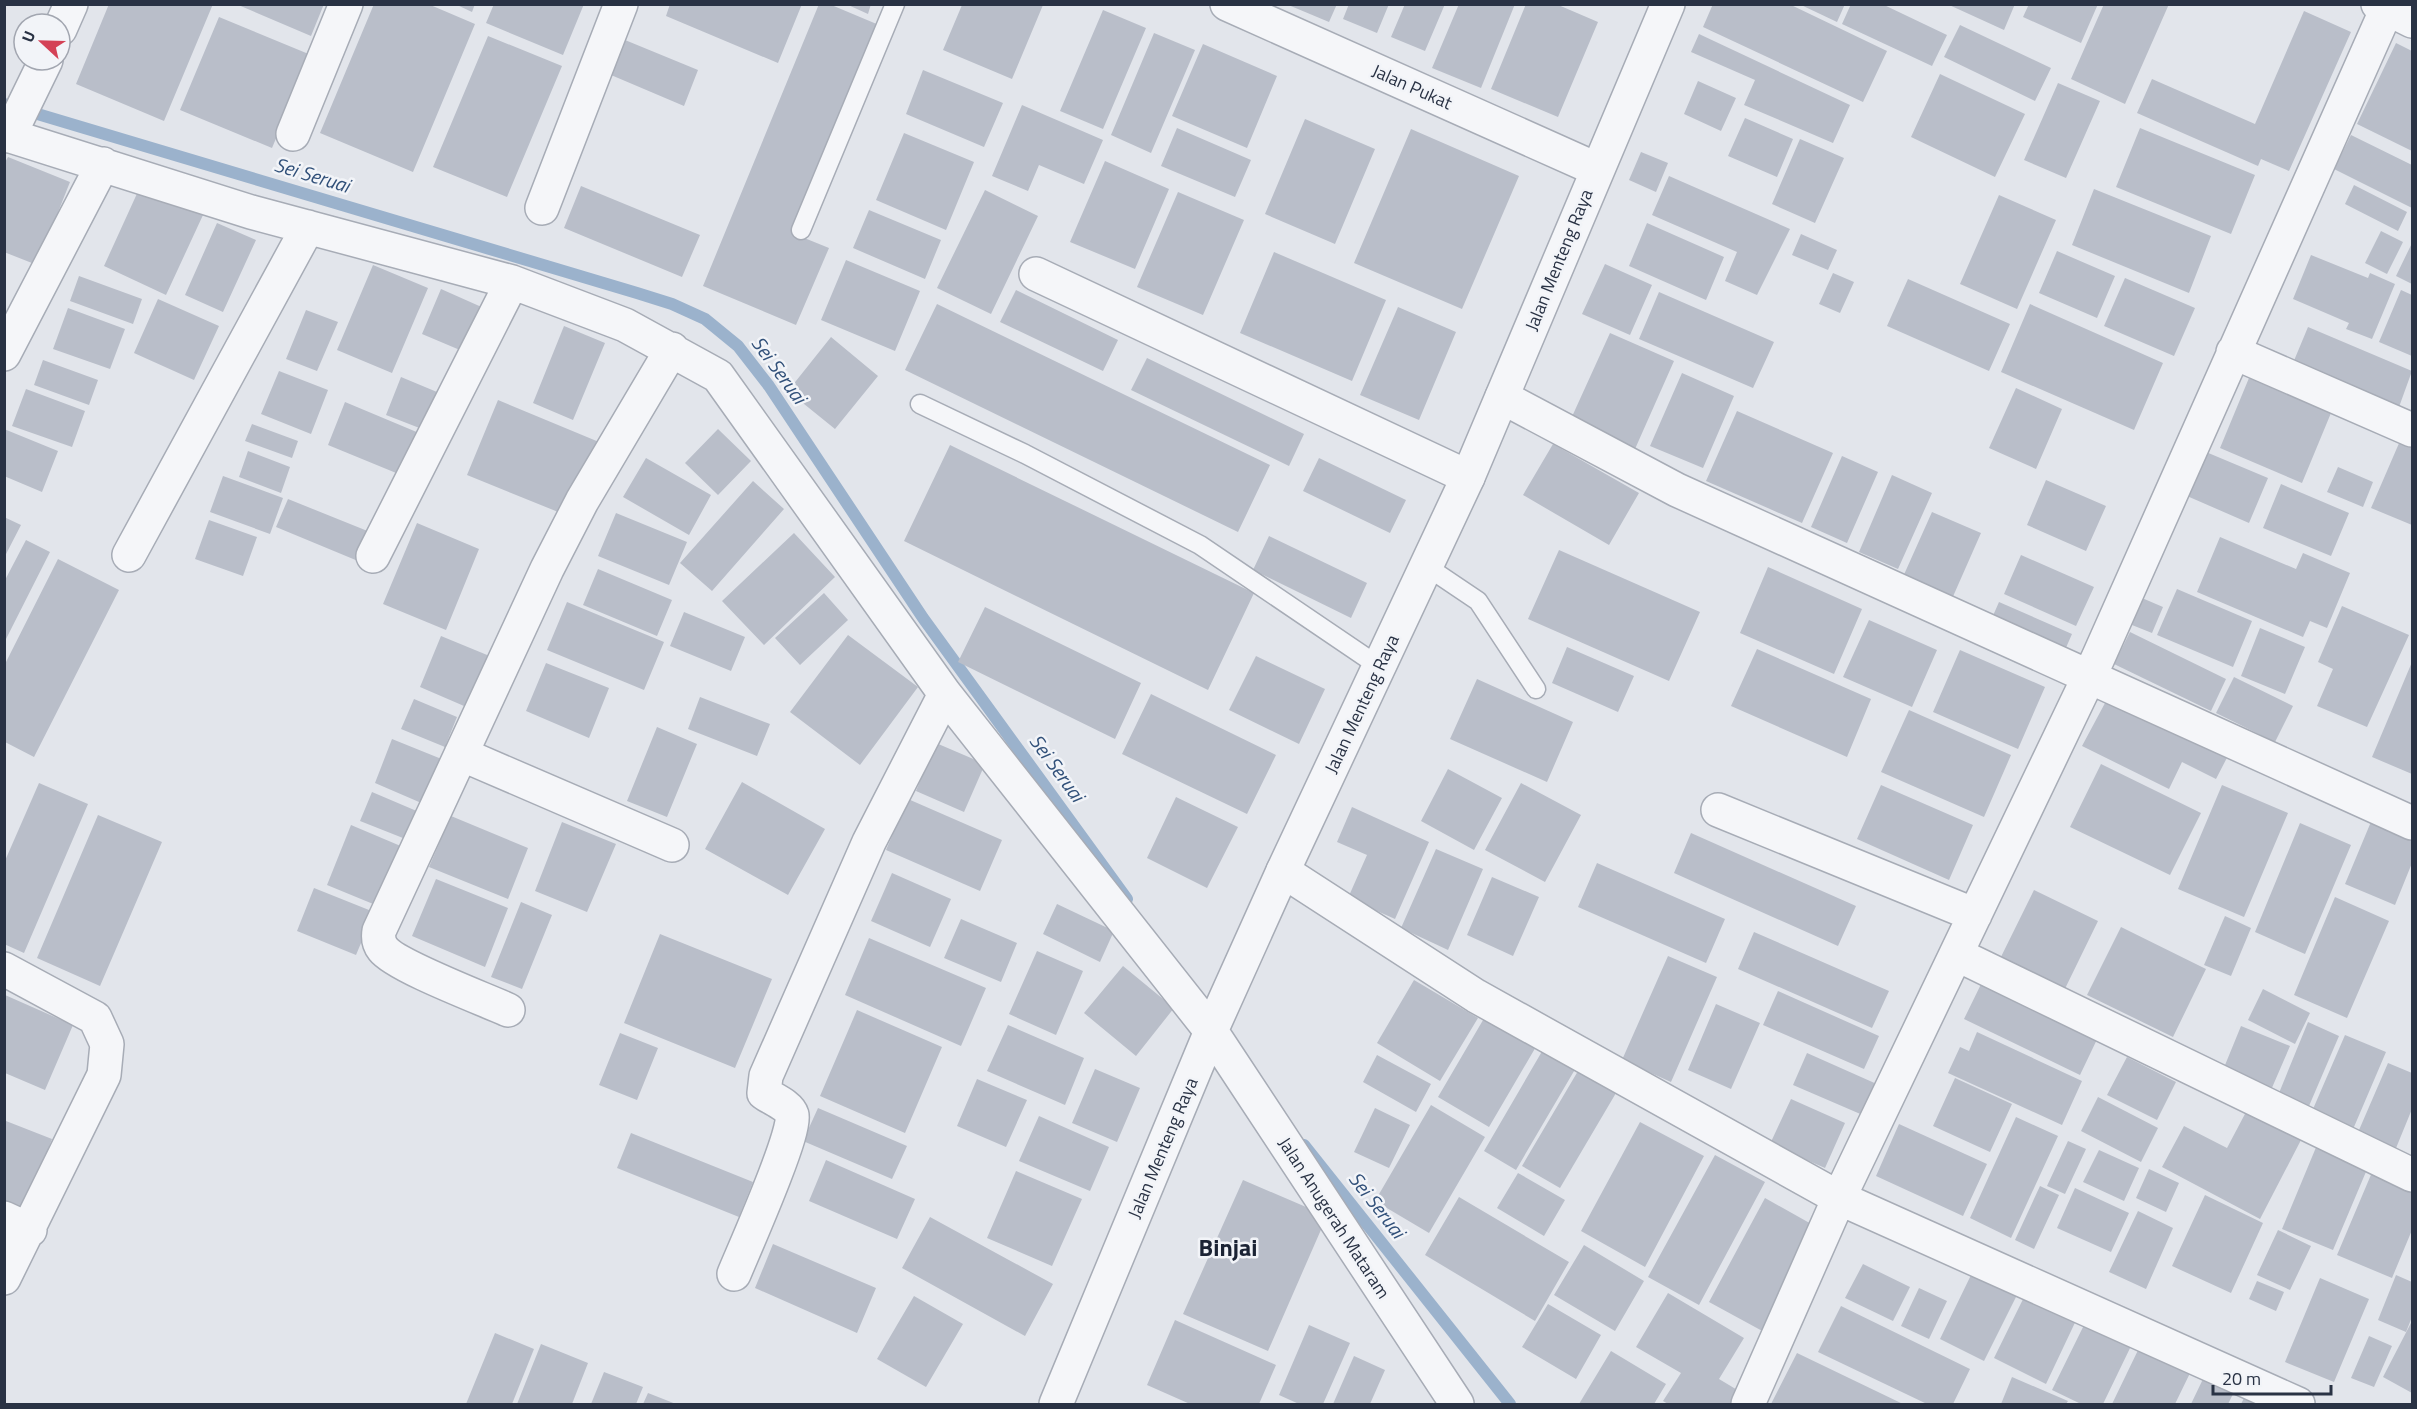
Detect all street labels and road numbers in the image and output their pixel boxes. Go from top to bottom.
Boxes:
street label: Jalan Pukat [1368,57,1457,116]
street label: Jalan Menteng Raya [1518,185,1599,335]
street label: Jalan Menteng Raya [1317,630,1406,778]
street label: Jalan Menteng Raya [1121,1073,1204,1222]
street label: Jalan Anugerah Mataram [1272,1132,1397,1304]

